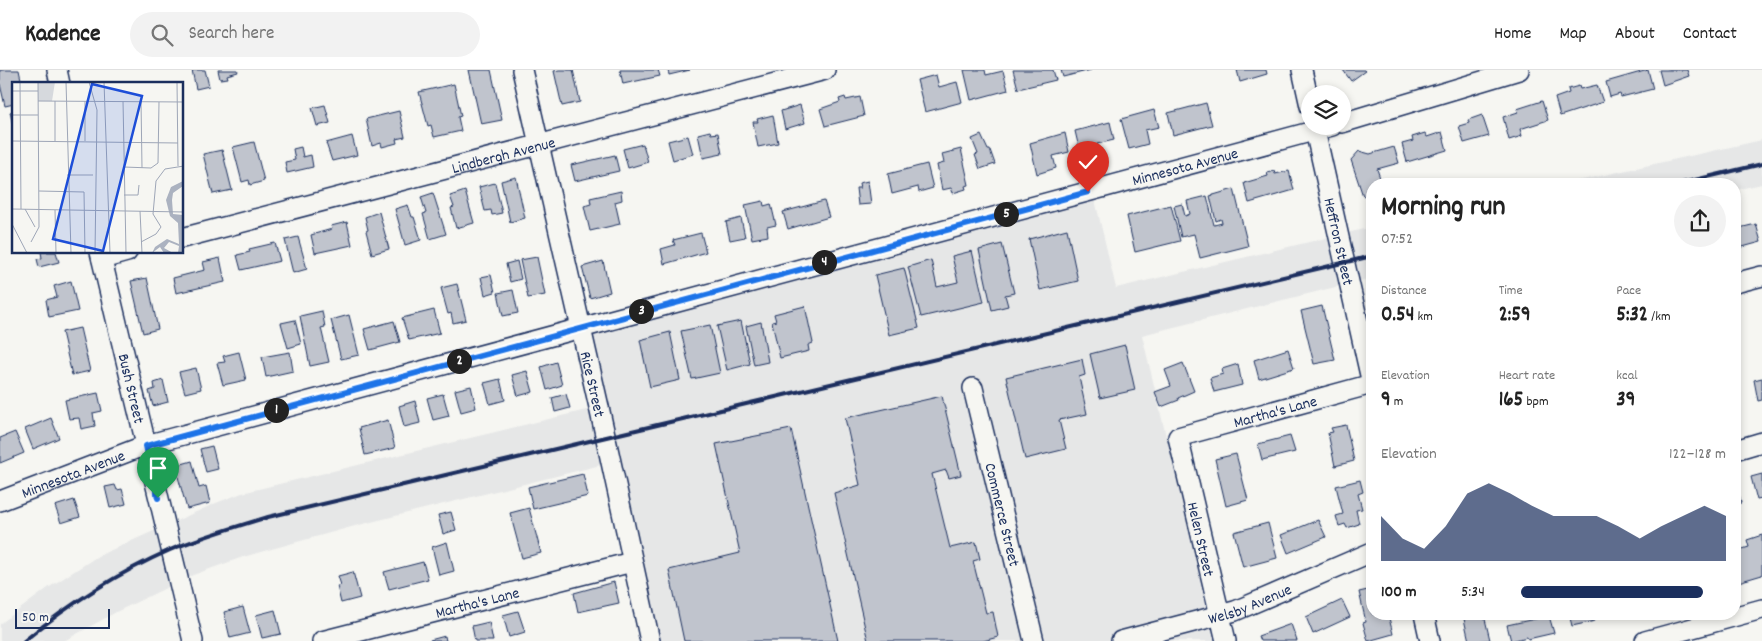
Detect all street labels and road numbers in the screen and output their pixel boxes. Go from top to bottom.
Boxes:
street label: Lindbergh Avenue [450,132,558,181]
street label: Minnesota Avenue [1130,143,1241,193]
street label: Heffron Street [1316,196,1358,288]
street label: Rice Street [573,349,610,420]
street label: Bush Street [111,351,150,426]
street label: Martha's Lane [1231,391,1320,435]
street label: Minnesota Avenue [19,445,129,506]
street label: Commerce Street [977,461,1025,569]
street label: Helen Street [1180,500,1219,579]
street label: Welsby Avenue [1206,579,1296,632]
street label: Martha's Lane [433,582,522,626]

